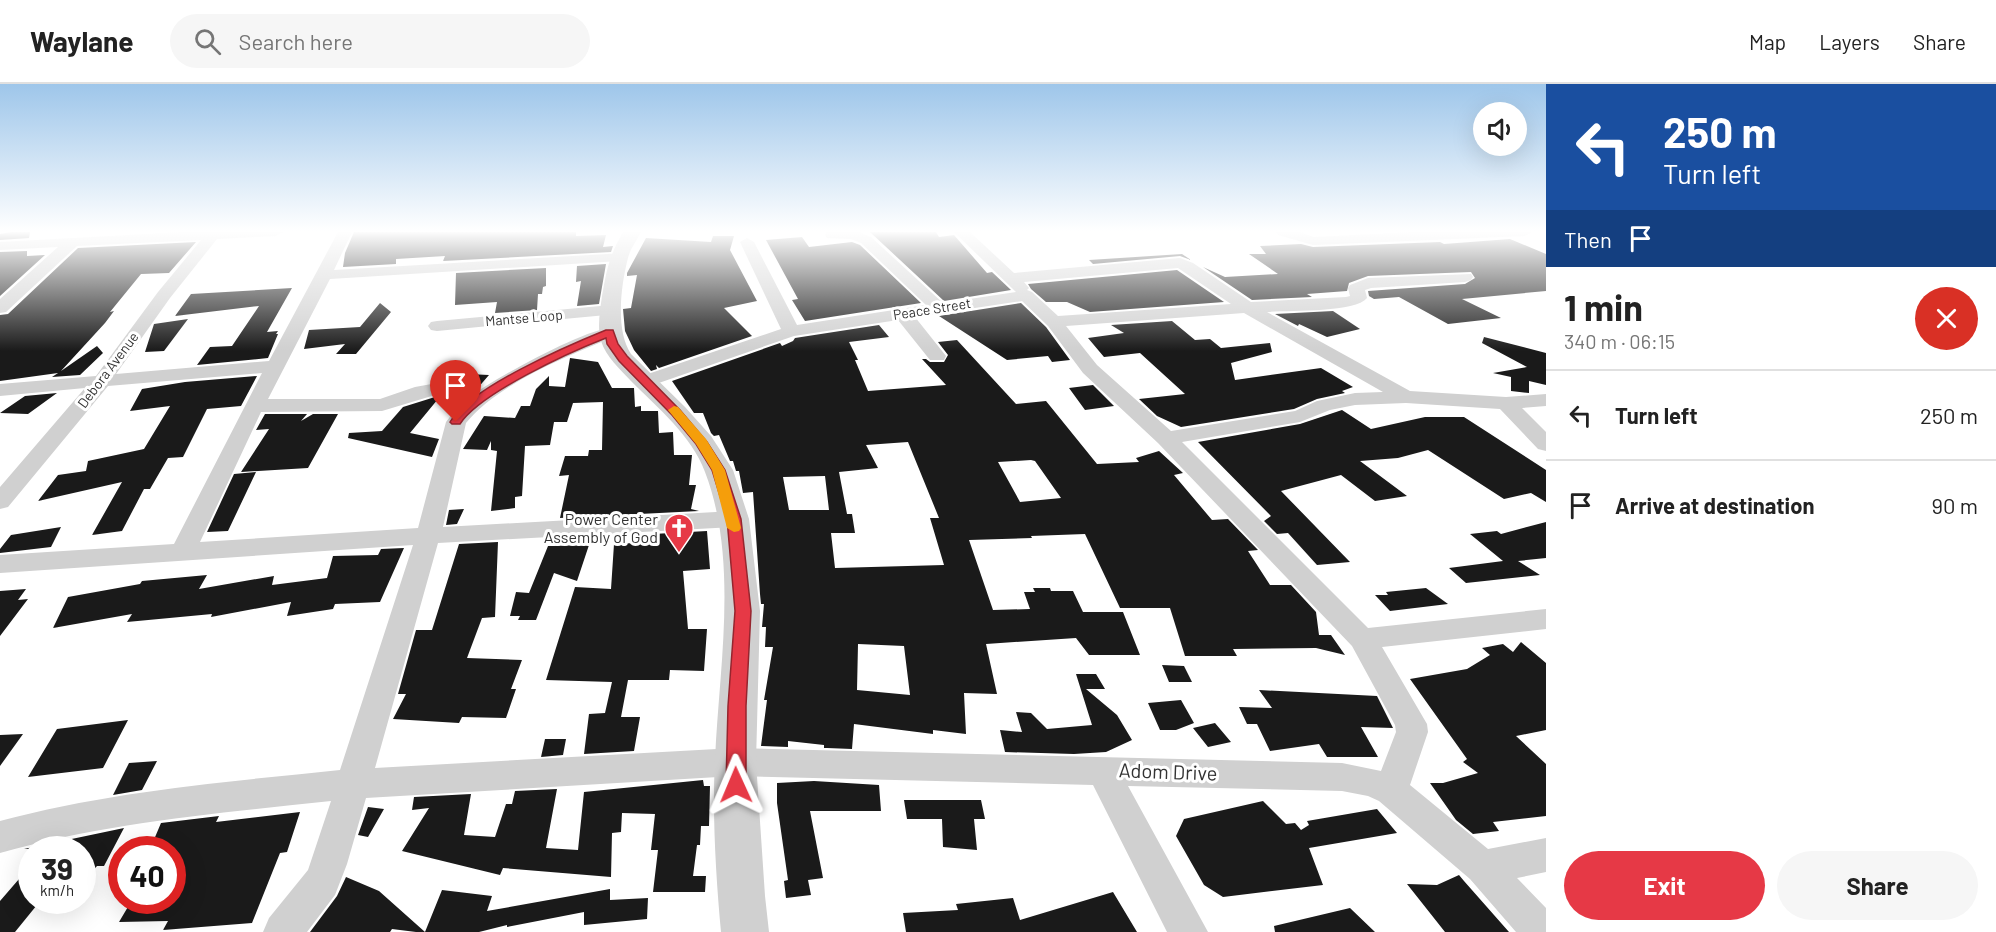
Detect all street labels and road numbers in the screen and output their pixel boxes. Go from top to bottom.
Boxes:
street label: Peace Street [892,294,972,323]
street label: Mantse Loop [484,306,563,329]
street label: Debora Avenue [73,328,142,411]
street label: Adom Drive [1118,757,1218,785]

